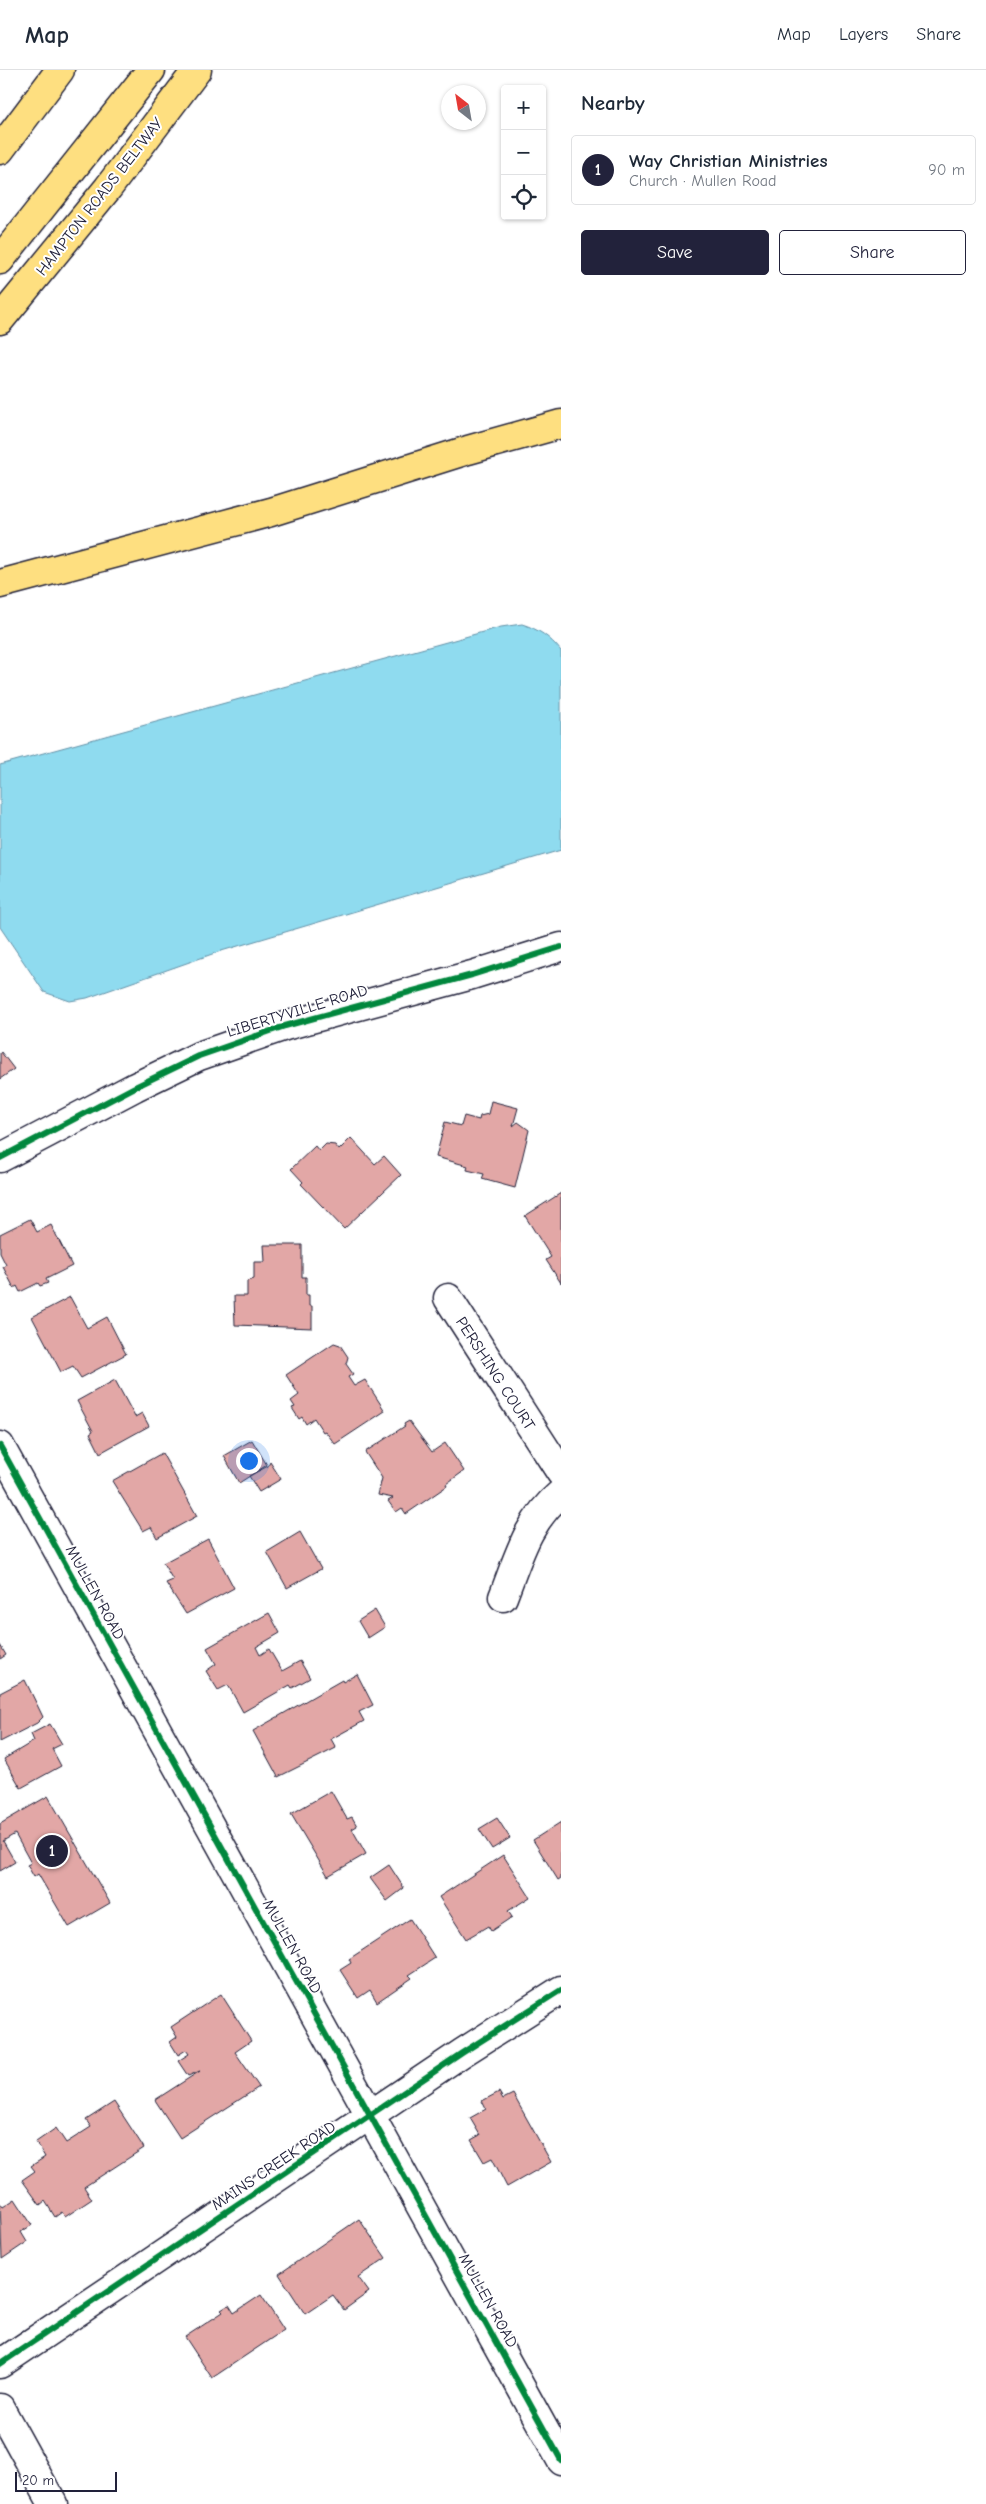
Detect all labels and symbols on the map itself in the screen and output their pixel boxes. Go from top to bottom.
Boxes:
north arrow [441,85,486,130]
street label: HAMPTON ROADS BELTWAY [32,114,167,279]
street label: LIBERTYVILLE ROAD [225,981,370,1041]
street label: PERSHING COURT [452,1314,539,1434]
your location [236,1448,262,1474]
street label: MULLEN ROAD [62,1542,128,1643]
pin: 1 [36,1832,68,1870]
street label: MULLEN ROAD [259,1896,325,1997]
street label: MAINS CREEK ROAD [208,2118,339,2214]
street label: MULLEN ROAD [455,2250,521,2351]
scale bar [15,2469,118,2492]

